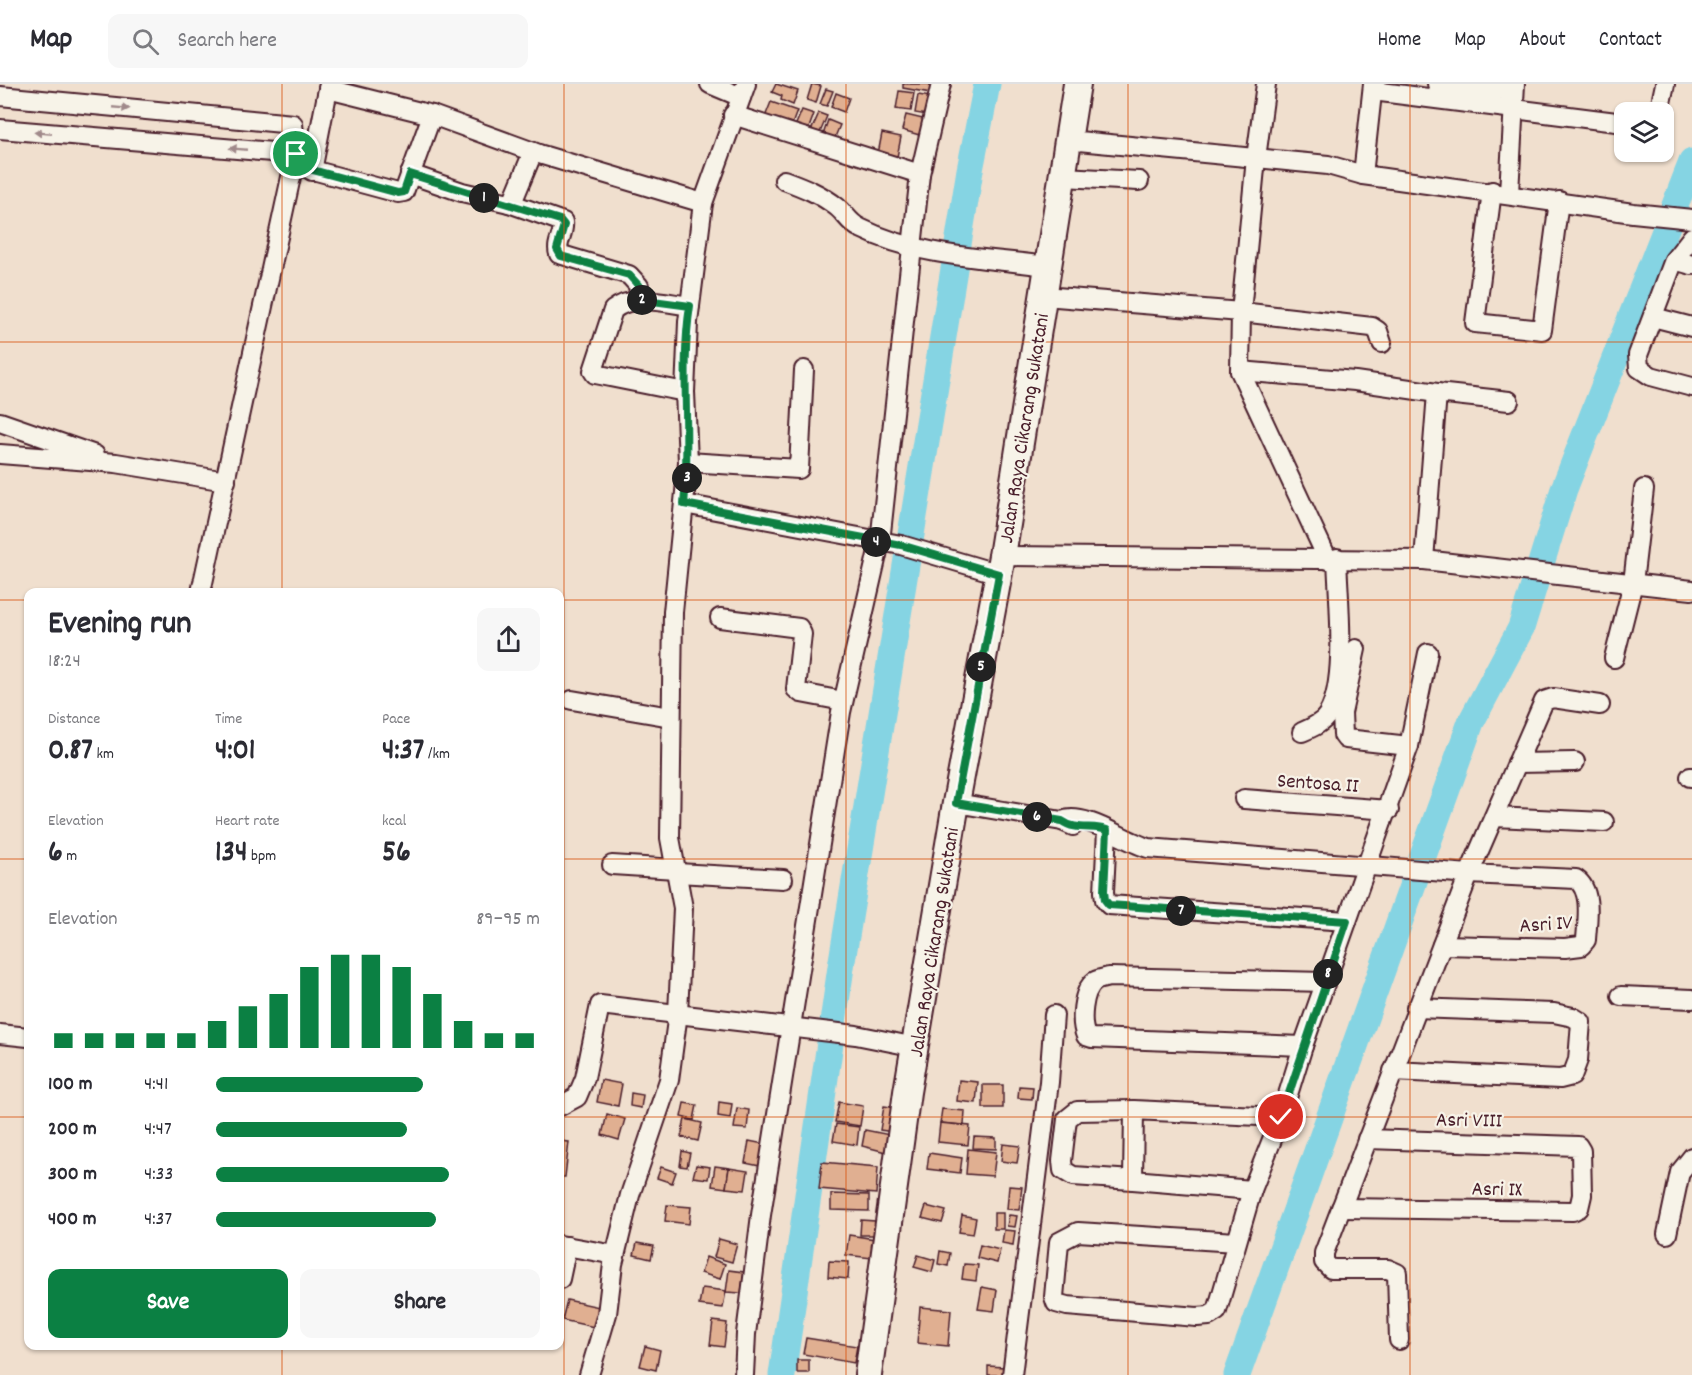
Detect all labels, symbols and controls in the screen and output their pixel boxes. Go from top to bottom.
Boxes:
search box [108,14,528,68]
text: Map [30,21,72,61]
icon: search [129,25,162,58]
text: Search here [177,26,277,57]
text: Home [1377,26,1421,56]
text: Map [1454,26,1486,56]
text: About [1519,26,1566,56]
text: Contact [1599,26,1662,56]
map controls [1614,102,1674,162]
button: layers [1614,102,1674,162]
one-way arrow [111,103,130,113]
one-way arrow [34,128,53,137]
pin [270,128,321,179]
icon: arrive [279,137,312,170]
one-way arrow [228,144,247,154]
pin: 1 [469,183,499,213]
text: 1 [482,186,486,209]
pin: 2 [627,285,657,315]
text: 2 [639,288,646,311]
street label: Jalan Raya Cikarang Sukatani [993,311,1059,545]
pin: 3 [672,463,702,493]
text: 3 [683,466,691,489]
pin: 4 [861,527,891,557]
text: 4 [873,530,879,553]
text: Evening run [48,602,192,649]
button: share [477,608,540,671]
text: 18:24 [48,648,81,676]
pin: 5 [966,652,996,682]
text: 5 [977,655,985,678]
text: Distance [48,708,100,731]
text: Time [215,708,242,731]
text: Pace [382,708,410,731]
text: 0.87 [48,731,93,774]
text: 4:01 [215,731,255,774]
text: 4:37 [382,731,424,774]
text: km [93,743,114,766]
text: /km [424,743,450,766]
street label: Sentosa II [1276,767,1360,803]
pin: 6 [1022,802,1052,832]
text: 6 [1033,805,1041,828]
text: Elevation [48,810,104,833]
text: Heart rate [215,810,280,833]
text: kcal [382,810,406,833]
street label: Jalan Raya Cikarang Sukatani [903,825,969,1059]
text: 6 [48,833,63,876]
text: 134 [215,833,247,876]
text: 56 [382,833,411,876]
text: m [63,845,77,868]
text: bpm [247,845,276,868]
pin: 7 [1166,896,1196,926]
text: 7 [1178,899,1184,922]
text: Elevation [48,906,118,934]
text: 89–95 m [476,906,540,934]
street label: Asri IV [1519,909,1574,943]
pin: 8 [1313,959,1343,989]
text: 8 [1325,962,1331,985]
text: 100 m [48,1071,93,1099]
text: 4:41 [144,1071,168,1099]
pin [1255,1091,1306,1142]
icon: check [1264,1100,1297,1133]
street label: Asri VIII [1435,1106,1503,1138]
text: 200 m [48,1116,97,1144]
text: 4:47 [144,1116,172,1144]
text: 300 m [48,1161,97,1189]
text: 4:33 [144,1161,173,1189]
street label: Asri IX [1471,1176,1523,1206]
text: 400 m [48,1206,96,1234]
text: 4:37 [144,1206,172,1234]
button: Save [48,1269,288,1338]
button: Share [300,1269,540,1338]

